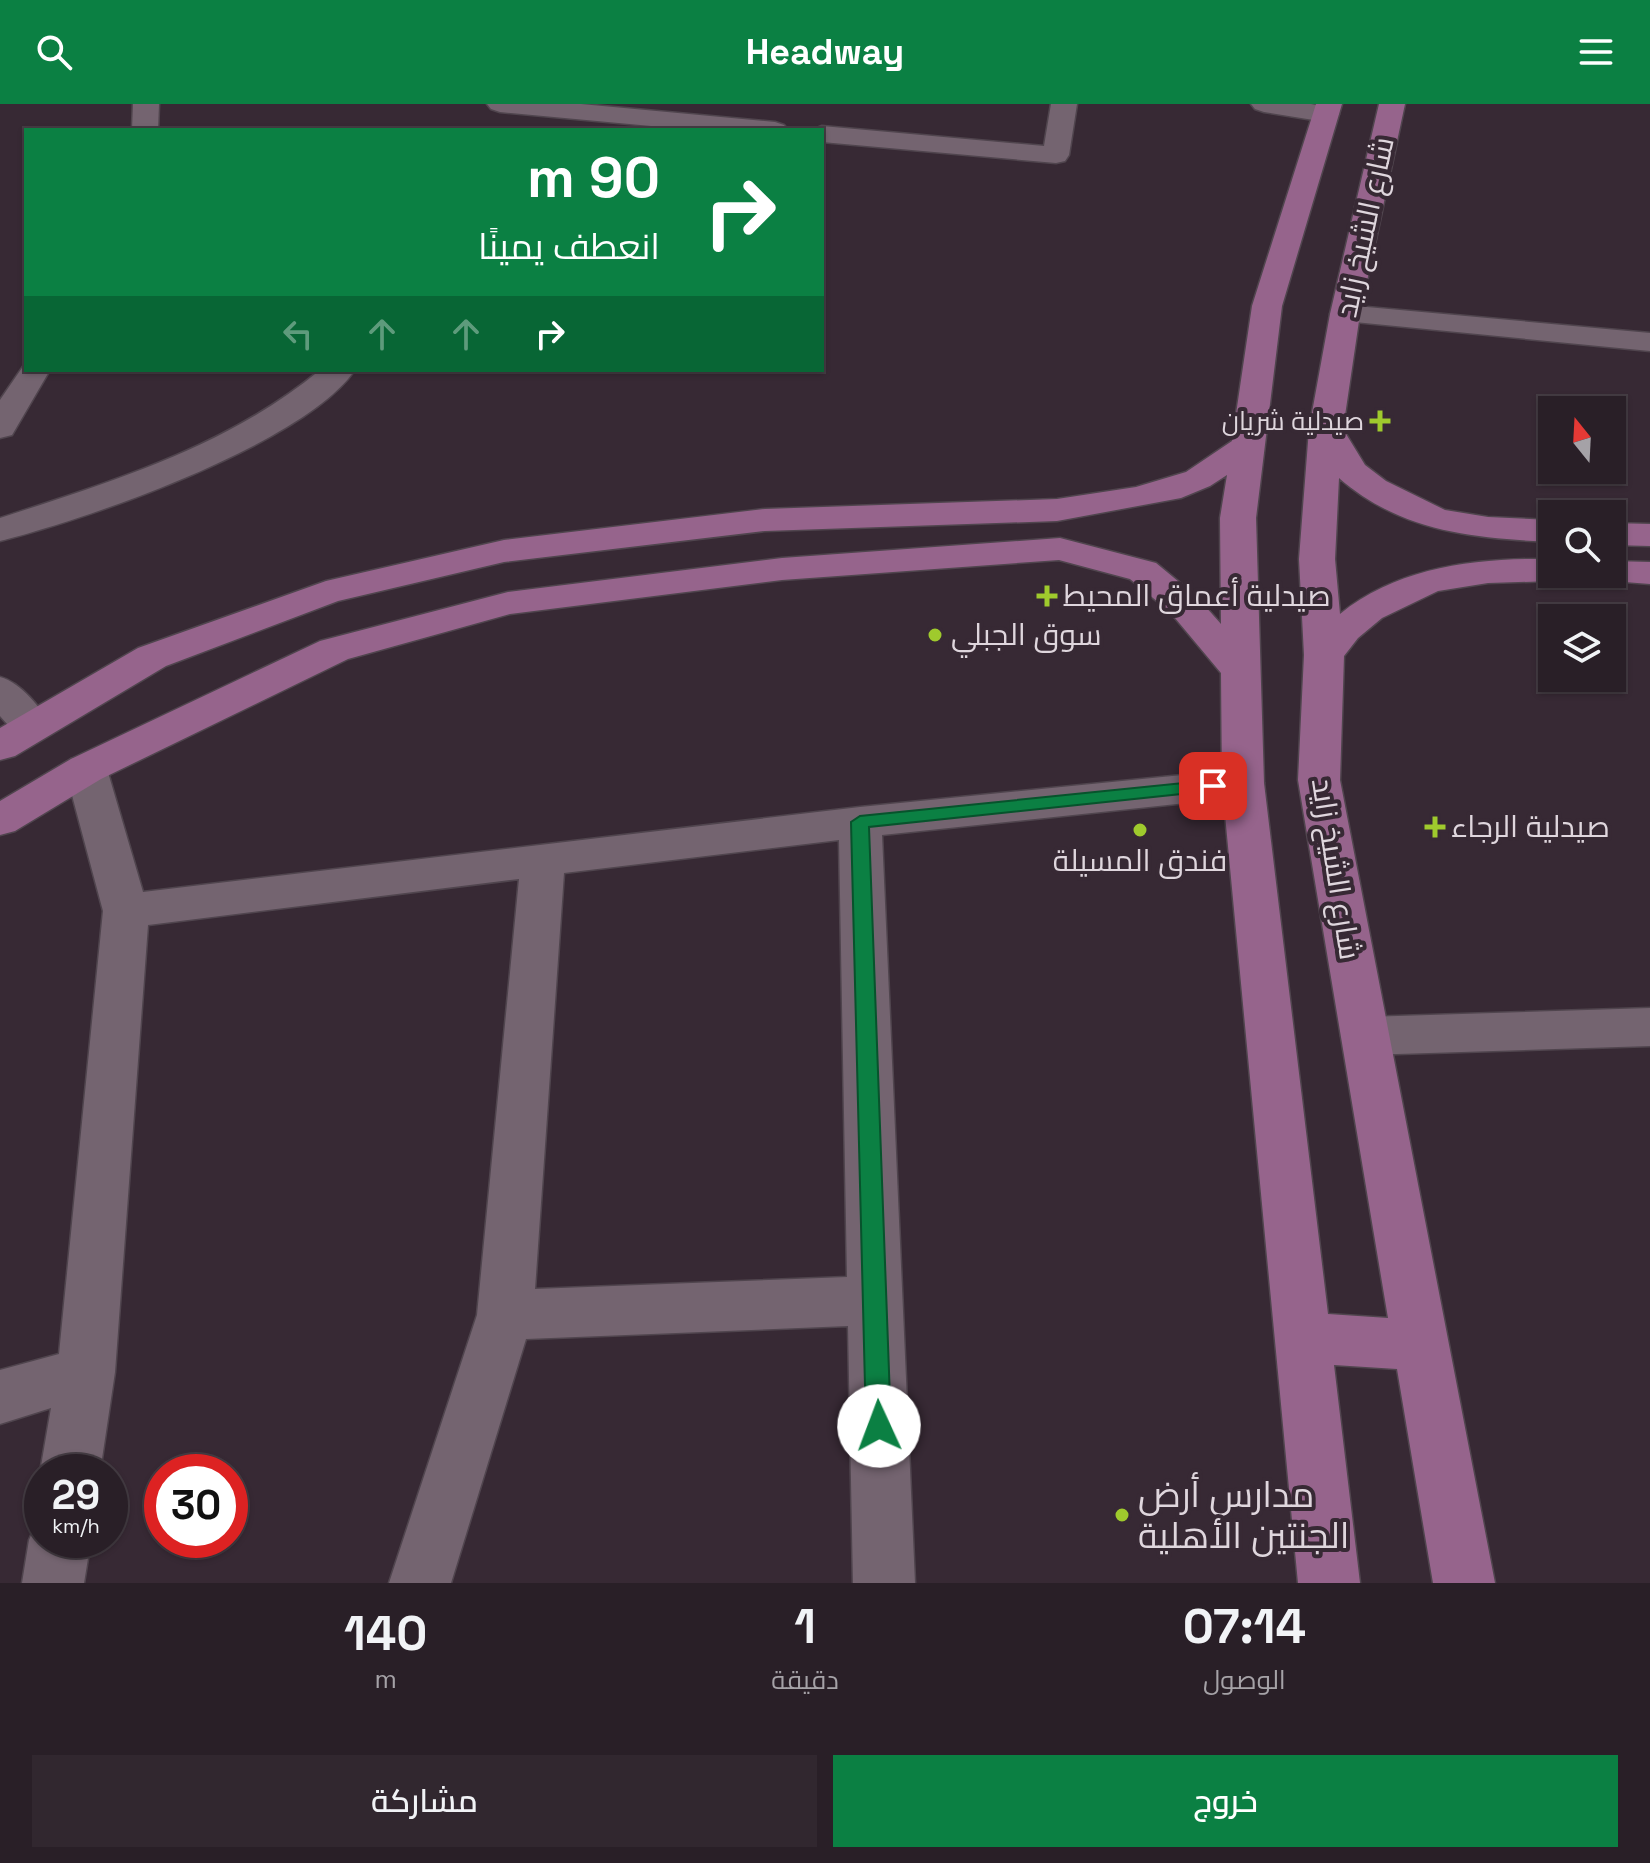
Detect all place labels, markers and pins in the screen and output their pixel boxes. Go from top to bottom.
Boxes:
place label: صيدلية شريان [1222,404,1364,438]
marker: صيدلية شريان [1371,412,1389,430]
place label: صيدلية أعماق المحيط [1063,576,1331,615]
marker: صيدلية أعماق المحيط [1038,587,1056,605]
place label: سوق الجبلي [951,615,1102,658]
marker: سوق الجبلي [926,626,944,644]
pin [1179,752,1247,820]
place label: صيدلية الرجاء [1451,807,1610,846]
marker: صيدلية الرجاء [1426,818,1444,836]
marker: فندق المسيلة [1131,821,1149,839]
place label: فندق المسيلة [1053,841,1227,880]
place label: مدارس أرض الجنتين الأهلية [1138,1472,1349,1559]
marker: مدارس أرض الجنتين الأهلية [1113,1506,1131,1524]

